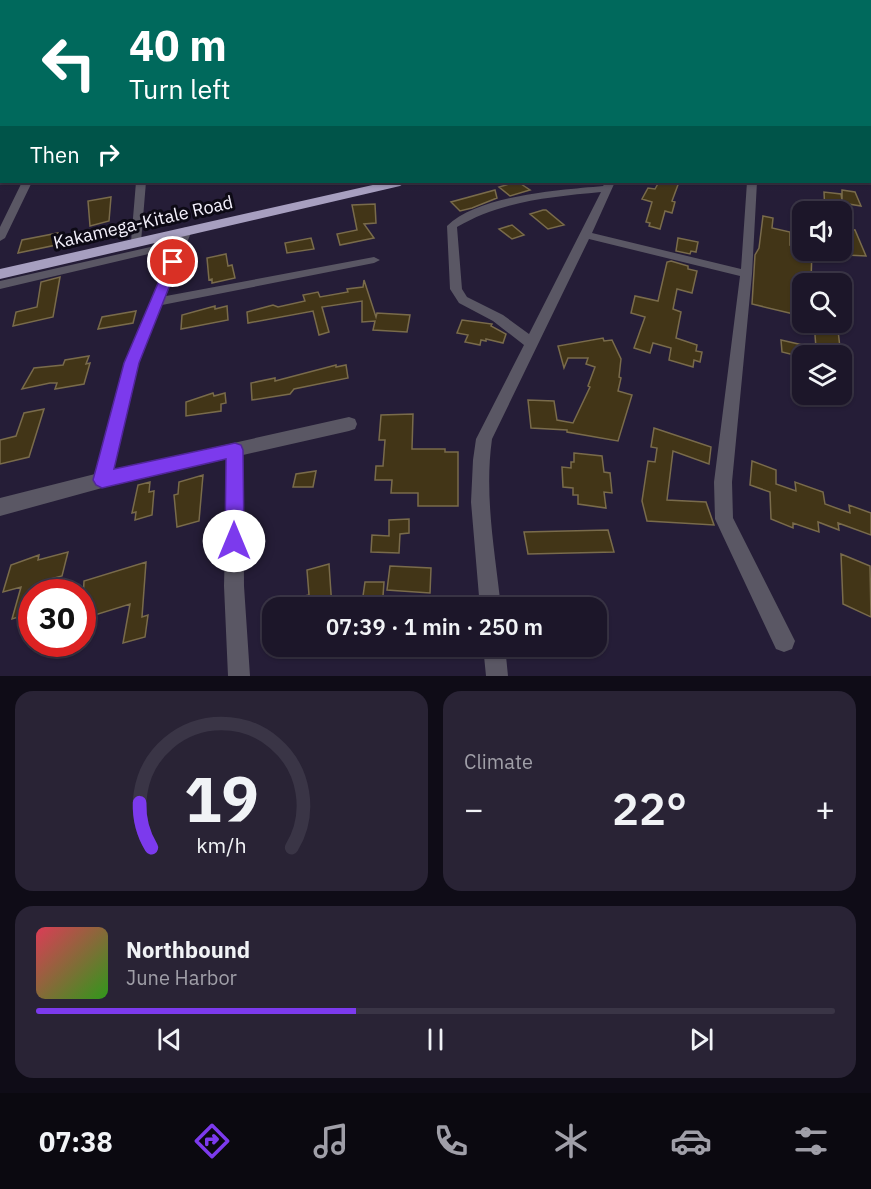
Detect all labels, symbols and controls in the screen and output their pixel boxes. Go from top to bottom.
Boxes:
text: 40 m [129,18,227,73]
icon: left [30,24,108,102]
text: Turn left [129,71,230,106]
icon: right [92,138,125,171]
text: Then [30,140,80,169]
street label: Kakamega-Kitale Road [51,190,235,254]
map controls [792,201,852,405]
button: sound [792,201,852,261]
pin [147,236,198,287]
icon: arrive [156,245,189,278]
button: search [792,273,852,333]
button: layers [792,345,852,405]
position arrow [202,509,266,573]
speed limit sign: 30 [18,579,96,657]
text: 07:39 · 1 min · 250 m [326,612,543,641]
text: Climate [464,748,533,775]
text: 19 [184,758,259,839]
text: 22° [612,779,687,837]
text: − [464,787,484,830]
text: + [815,787,835,830]
text: km/h [196,831,247,859]
text: Northbound [126,935,250,964]
text: June Harbor [126,964,237,991]
icon: previous [153,1023,186,1056]
icon: pause [419,1023,452,1056]
icon: next [685,1023,718,1056]
icon: directions [191,1120,233,1162]
icon: music [310,1120,352,1162]
icon: phone [430,1120,472,1162]
icon: climate [550,1120,592,1162]
icon: car [670,1120,712,1162]
icon: filters [790,1120,832,1162]
text: 07:38 [39,1124,113,1159]

